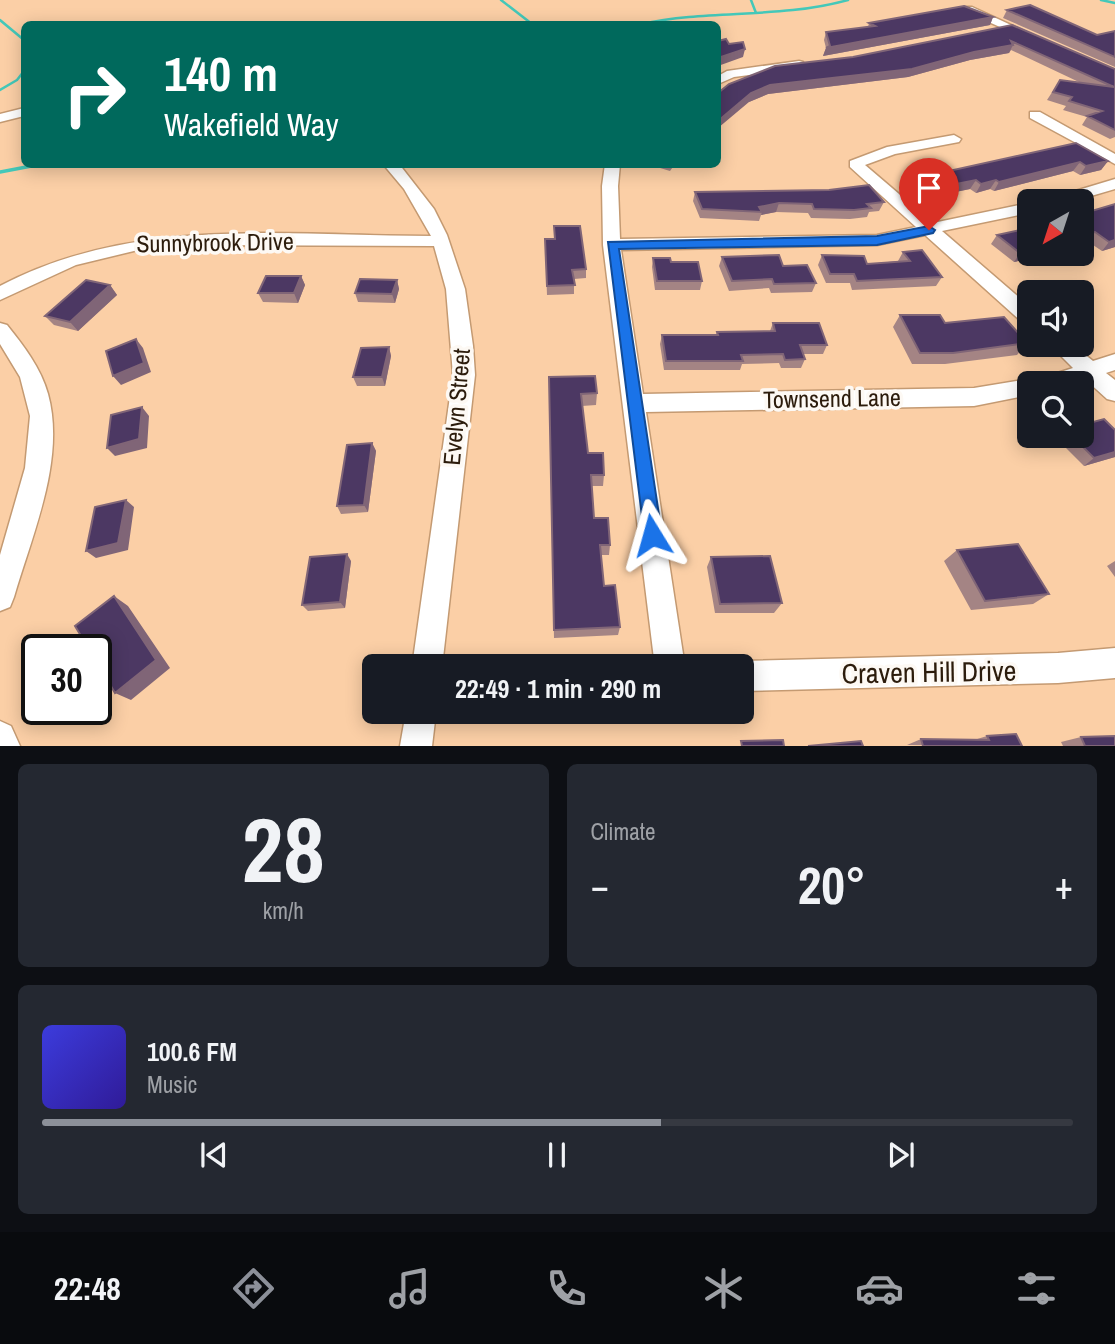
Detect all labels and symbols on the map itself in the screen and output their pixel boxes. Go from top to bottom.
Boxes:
pin [899,158,959,230]
north arrow [1017,189,1094,266]
street label: Sunnybrook Drive [136,225,294,259]
street label: Evelyn Street [435,347,477,467]
street label: Townsend Lane [763,381,901,415]
position arrow [615,498,689,572]
speed limit sign: 30 [21,634,112,725]
street label: Craven Hill Drive [841,651,1017,693]

